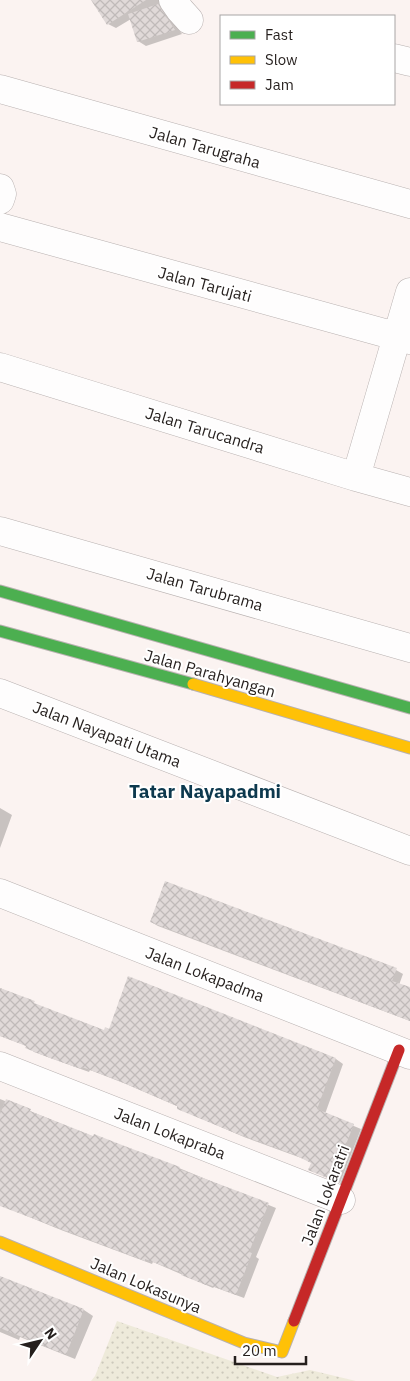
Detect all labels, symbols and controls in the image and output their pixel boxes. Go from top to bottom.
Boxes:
legend [220,15,395,105]
text: Fast [265,25,293,44]
text: Slow [265,50,298,69]
text: Jam [265,75,294,94]
street label: Jalan Tarugraha [147,122,263,173]
street label: Jalan Tarujati [156,262,254,306]
street label: Jalan Tarucandra [143,402,267,458]
street label: Jalan Tarubrama [144,563,266,615]
street label: Jalan Parahyangan [142,645,278,701]
street label: Jalan Nayapati Utama [30,696,184,772]
district label: Tatar Nayapadmi [129,779,281,803]
street label: Jalan Lokapadma [143,942,268,1006]
street label: Jalan Lokapraba [112,1103,229,1164]
street label: Jalan Lokaratri [297,1142,353,1248]
street label: Jalan Lokasunya [88,1253,205,1317]
north arrow [15,1316,65,1366]
text: N [40,1324,61,1343]
scale bar [235,1334,306,1366]
text: 20 m [242,1341,277,1360]

